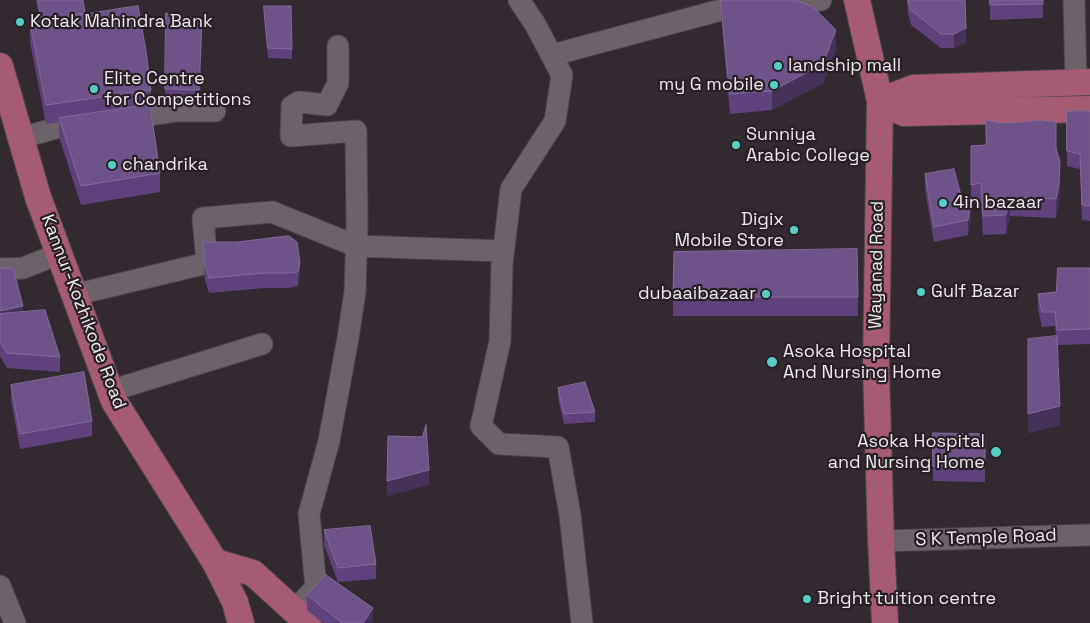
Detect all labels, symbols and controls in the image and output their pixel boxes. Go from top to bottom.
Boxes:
place label: Kotak Mahindra Bank [30,11,213,33]
marker: Kotak Mahindra Bank [14,16,26,28]
place label: landship mall [788,55,901,77]
marker: landship mall [772,60,784,72]
place label: Elite Centre for Competitions [104,68,251,110]
place label: my G mobile [659,74,764,96]
marker: my G mobile [768,79,780,91]
marker: Elite Centre for Competitions [88,83,100,95]
place label: Sunniya Arabic College [746,124,870,166]
marker: Sunniya Arabic College [730,139,742,151]
place label: chandrika [122,154,208,176]
marker: chandrika [106,159,118,171]
place label: 4in bazaar [953,192,1043,214]
marker: 4in bazaar [937,197,949,209]
street label: Wayanad Road [865,201,889,329]
place label: Digix Mobile Store [674,209,784,252]
street label: Kannur-Kozhikode Road [36,212,130,412]
marker: Digix Mobile Store [788,224,800,236]
place label: Gulf Bazar [931,281,1020,303]
place label: dubaaibazaar [638,283,756,305]
marker: Gulf Bazar [915,286,927,298]
marker: dubaaibazaar [760,288,772,300]
place label: Asoka Hospital And Nursing Home [783,341,941,384]
marker: Asoka Hospital And Nursing Home [765,355,779,369]
place label: Asoka Hospital and Nursing Home [828,431,985,474]
marker: Asoka Hospital and Nursing Home [989,445,1003,459]
street label: S K Temple Road [915,525,1057,551]
place label: Bright tuition centre [817,588,996,610]
marker: Bright tuition centre [801,593,813,605]

